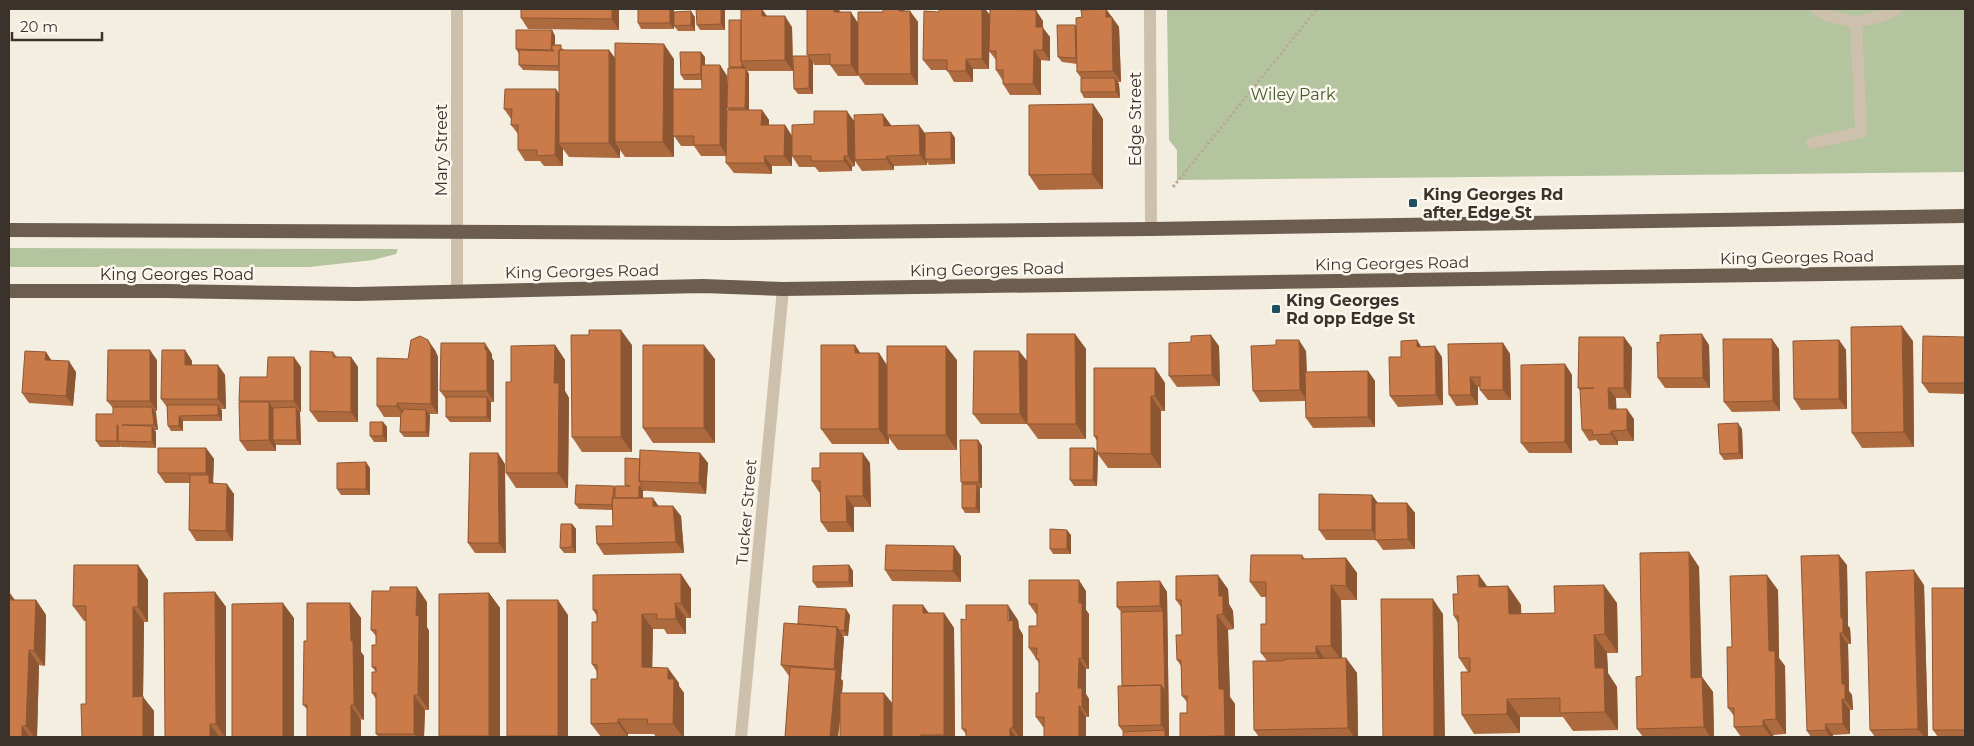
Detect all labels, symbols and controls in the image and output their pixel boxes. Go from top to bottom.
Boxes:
scale bar [12,10,102,42]
text: 20 m [20,17,58,36]
street label: Edge Street [1126,71,1145,166]
park label: Wiley Park [1250,85,1336,104]
street label: Mary Street [432,103,451,196]
place label: King Georges Rd after Edge St [1423,185,1563,222]
marker: King Georges Rd after Edge St [1407,197,1419,209]
street label: King Georges Road [1720,247,1874,268]
street label: King Georges Road [1315,253,1469,274]
street label: King Georges Road [910,259,1064,280]
street label: King Georges Road [505,261,659,282]
street label: King Georges Road [100,265,254,284]
place label: King Georges Rd opp Edge St [1286,291,1415,328]
marker: King Georges Rd opp Edge St [1270,303,1282,315]
street label: Tucker Street [732,458,761,566]

